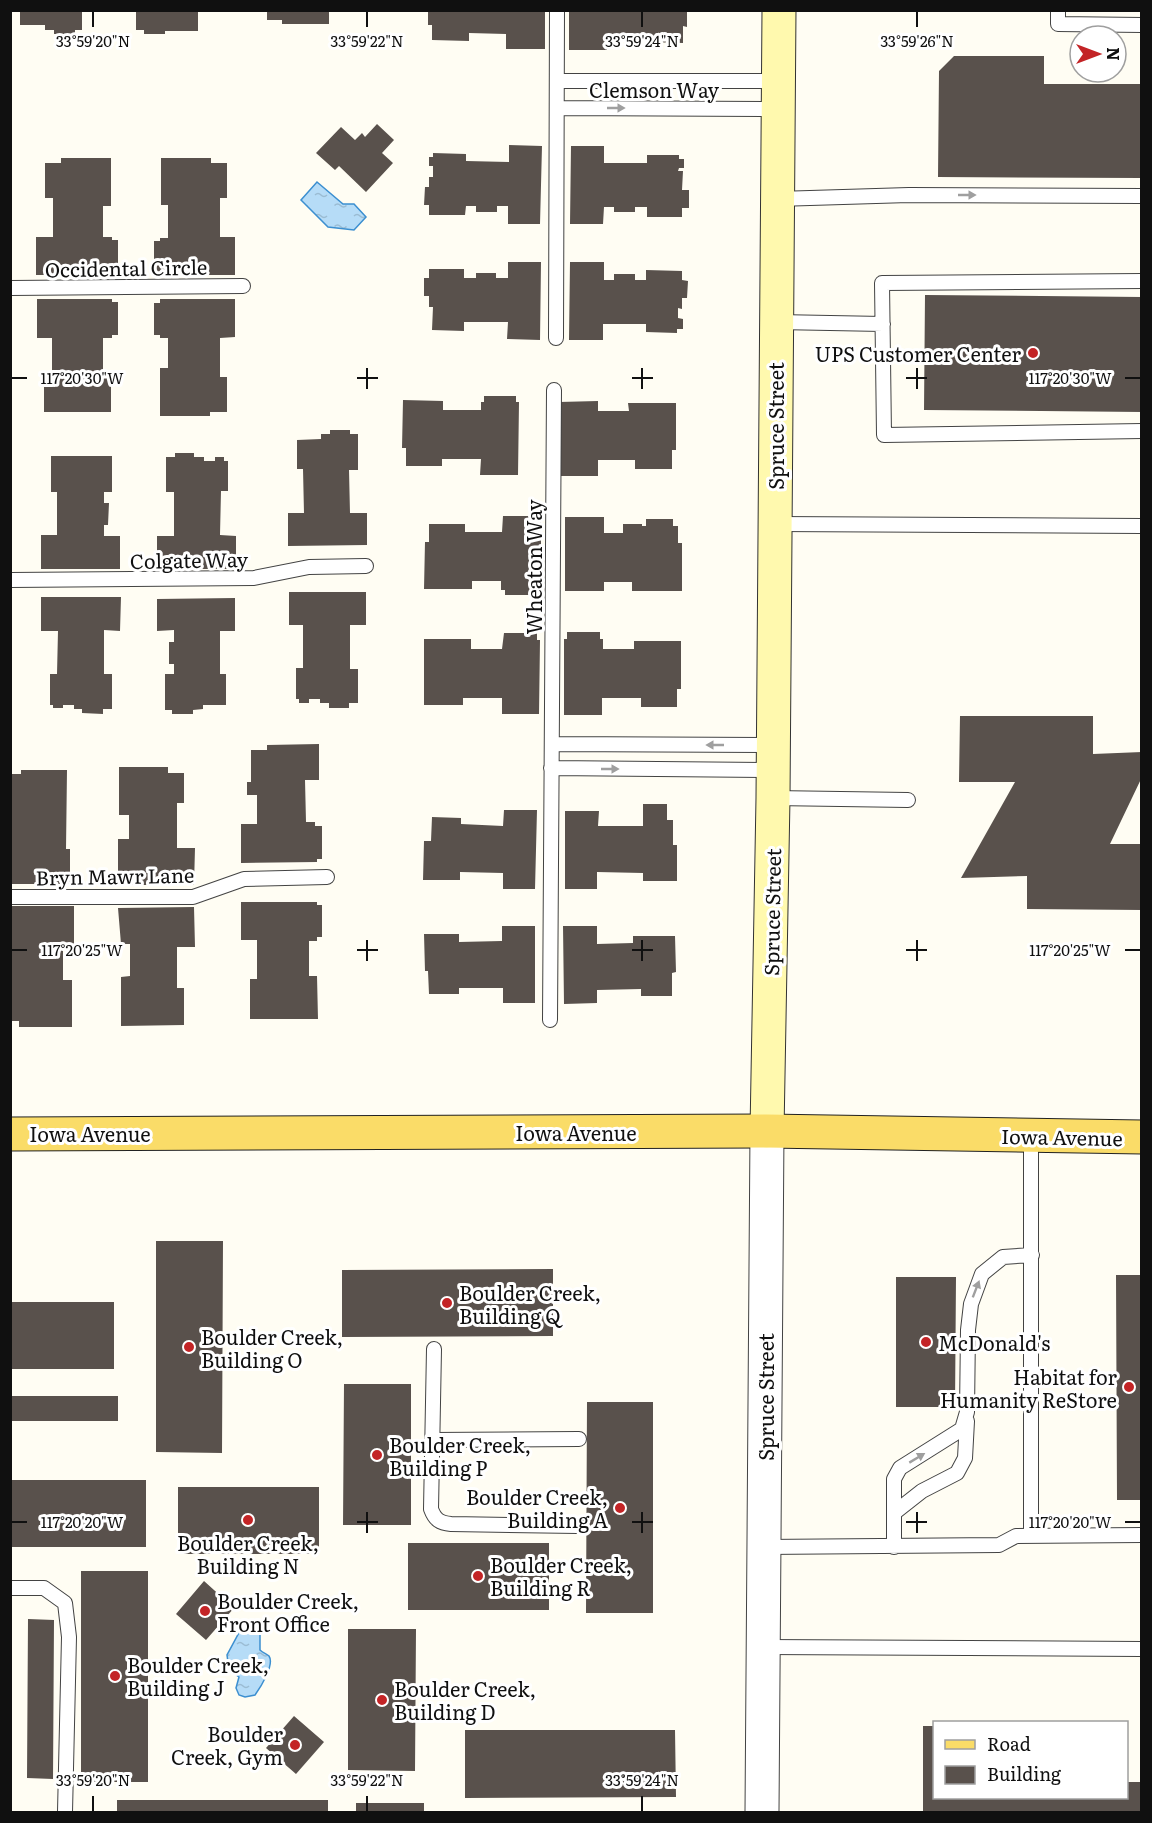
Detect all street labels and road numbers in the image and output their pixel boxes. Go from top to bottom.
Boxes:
street label: Clemson Way [589,74,720,104]
street label: Occidental Circle [44,251,208,283]
street label: Spruce Street [760,362,790,490]
street label: Wheaton Way [518,499,548,635]
street label: Colgate Way [130,543,249,575]
street label: Spruce Street [755,848,787,976]
street label: Bryn Mawr Lane [35,859,195,891]
street label: Iowa Avenue [515,1117,637,1147]
street label: Iowa Avenue [29,1118,151,1148]
street label: Iowa Avenue [1001,1120,1123,1152]
street label: Spruce Street [750,1333,780,1461]

